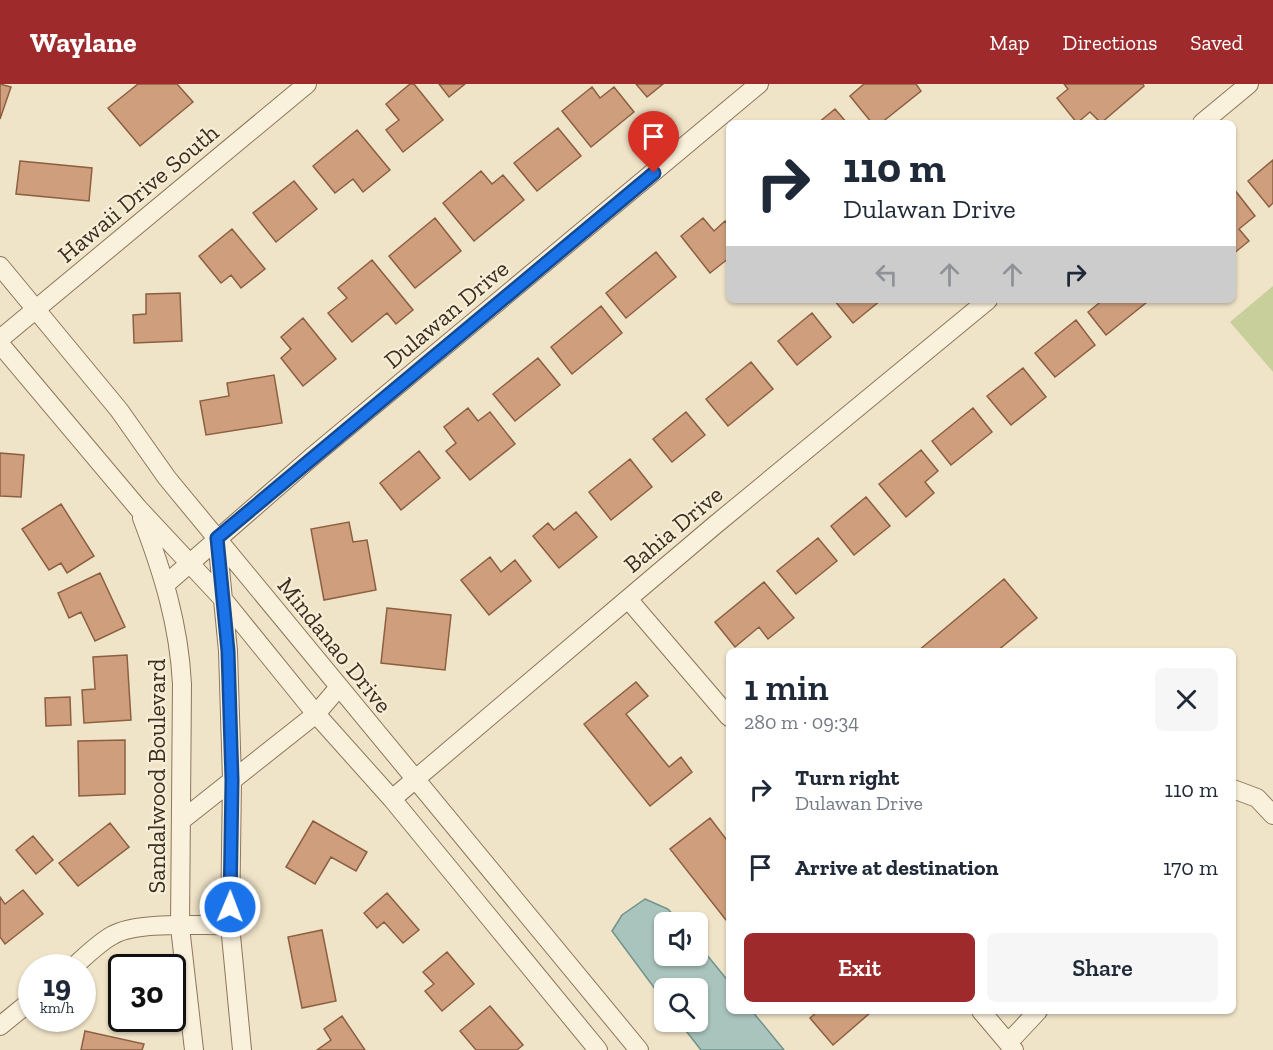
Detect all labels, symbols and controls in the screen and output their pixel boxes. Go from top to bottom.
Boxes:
text: Waylane [30,26,137,59]
text: Map [990,30,1030,55]
text: Directions [1063,30,1157,55]
text: Saved [1190,30,1243,55]
pin [628,111,679,173]
street label: Hawaii Drive South [52,117,225,269]
icon: arrive [637,120,670,153]
text: 110 m [843,142,946,193]
icon: right [744,144,822,222]
text: Dulawan Drive [843,193,1016,225]
street label: Dulawan Drive [378,254,514,374]
icon: left [870,258,903,291]
icon: ahead [933,258,966,291]
icon: ahead [996,258,1029,291]
icon: right [1059,258,1092,291]
street label: Bahia Drive [618,479,728,579]
street label: Mindanao Drive [271,571,399,719]
street label: Sandalwood Boulevard [142,659,171,893]
text: 1 min [744,666,829,709]
button: close [1155,668,1218,731]
text: 280 m · 09:34 [744,710,859,734]
text: Turn right [795,764,899,791]
icon: right [744,773,777,806]
text: 110 m [1164,776,1218,803]
text: Dulawan Drive [795,791,923,815]
icon: arrive [744,851,777,884]
text: Arrive at destination [795,854,998,881]
text: 170 m [1163,854,1218,881]
position arrow [198,875,262,939]
map controls [654,912,708,1032]
button: sound [654,912,708,966]
button: Exit [744,933,975,1002]
button: Share [987,933,1218,1002]
speed limit sign: 30 [108,954,186,1032]
text: 19 [43,968,71,1004]
button: search [654,978,708,1032]
text: km/h [40,999,74,1017]

